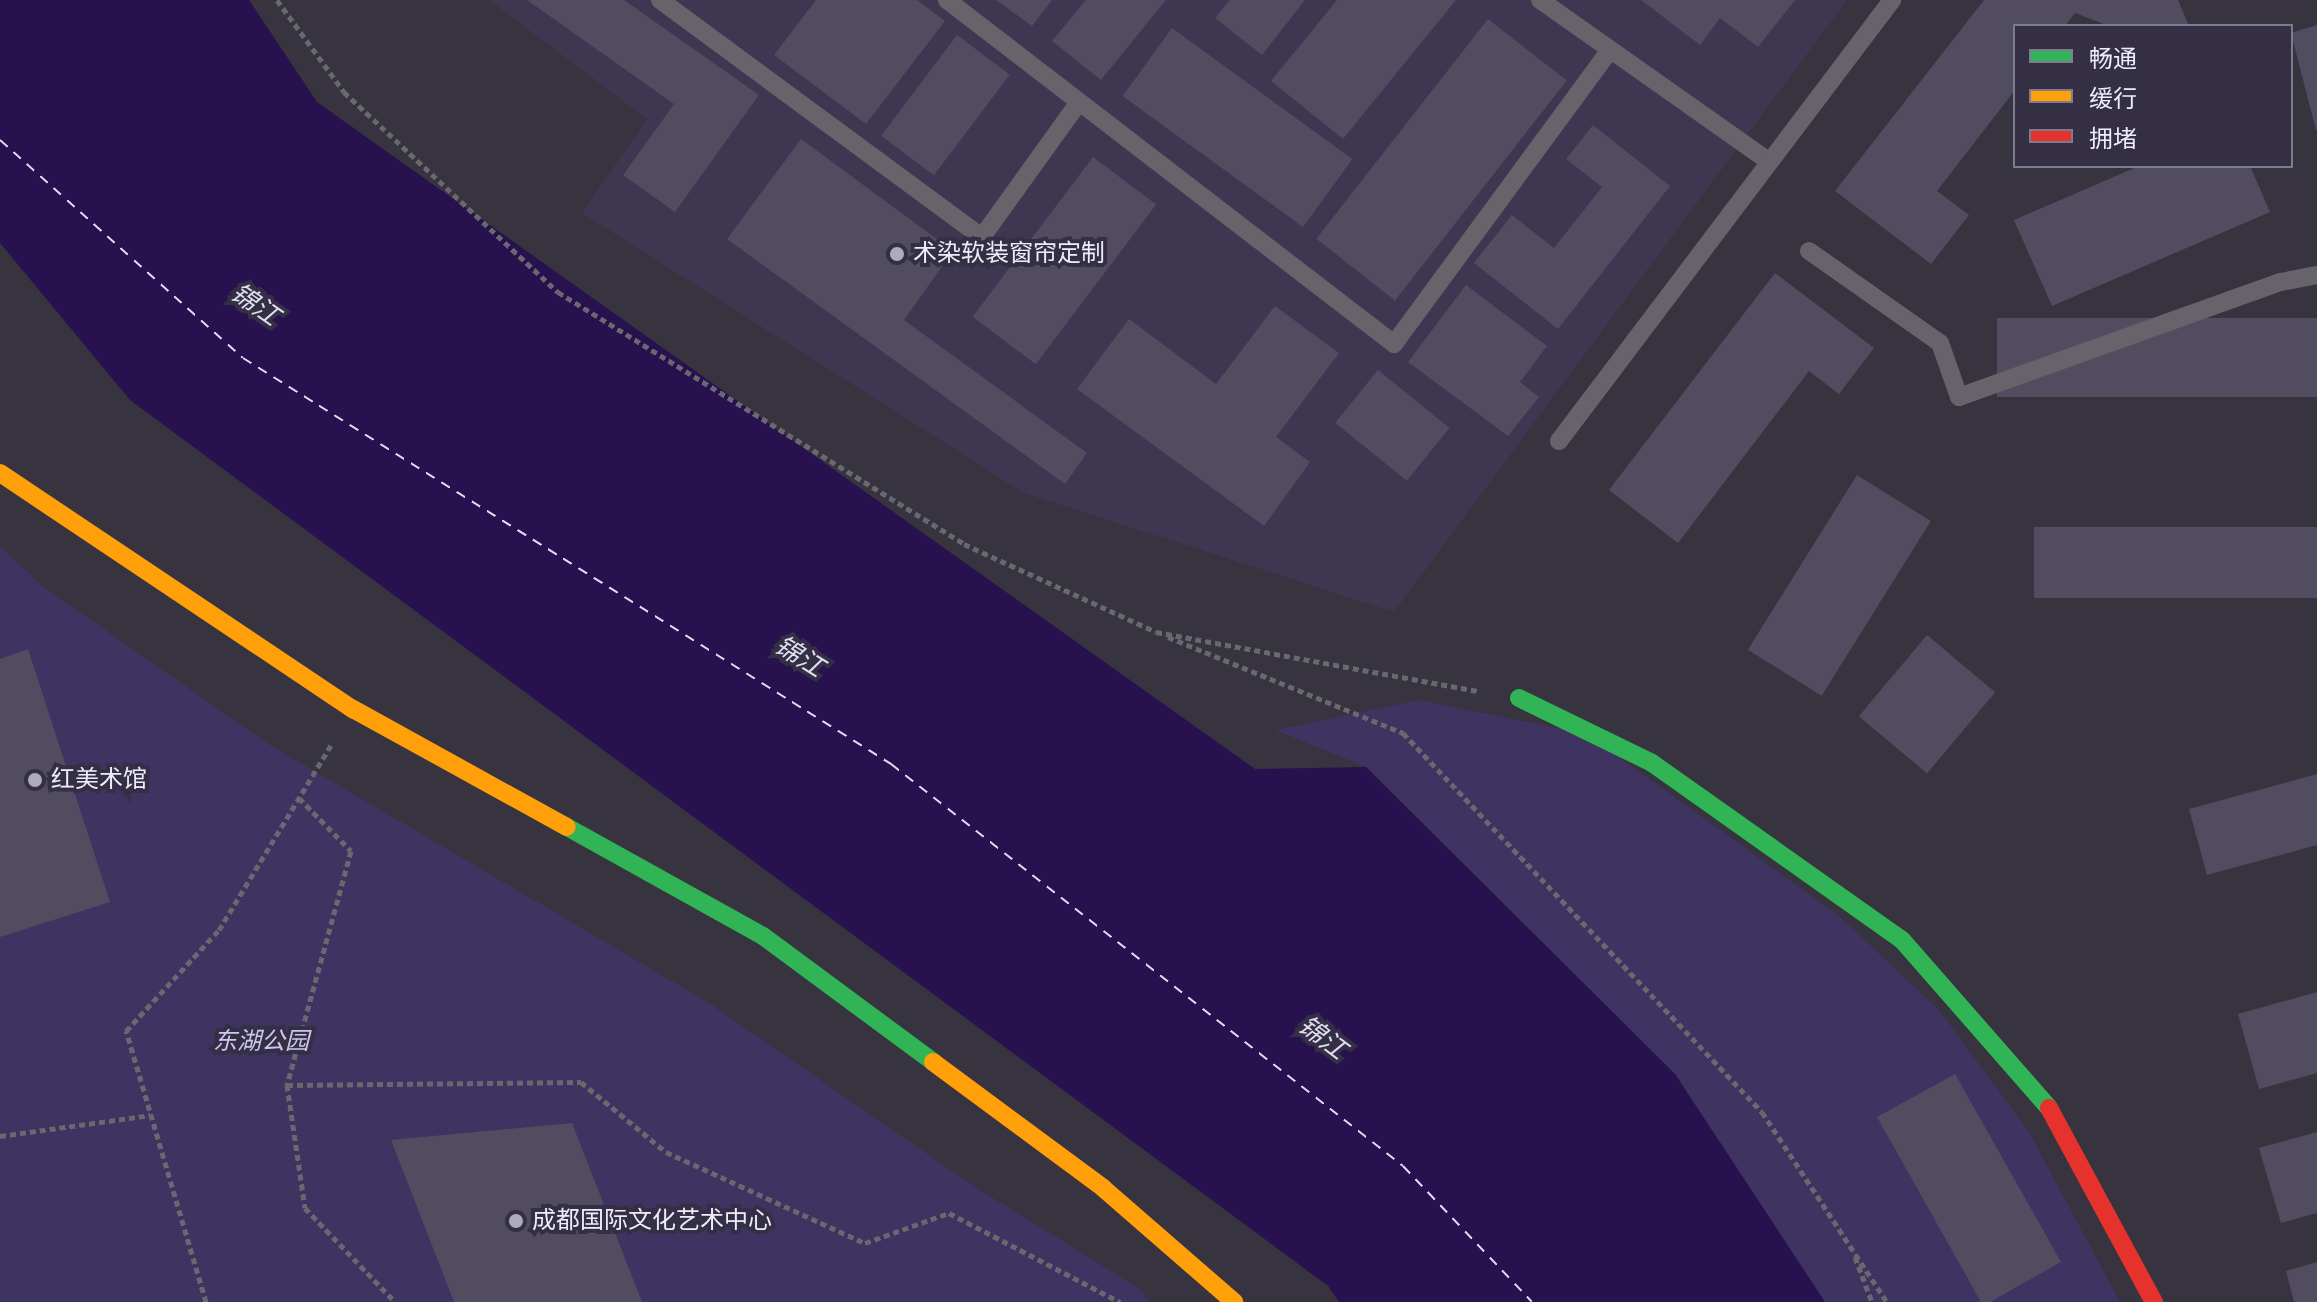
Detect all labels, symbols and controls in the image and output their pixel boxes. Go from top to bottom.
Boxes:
legend [2013,24,2293,168]
text: 畅通 [2089,45,2137,73]
text: 缓行 [2089,85,2137,113]
text: 拥堵 [2089,125,2137,153]
place label: 术染软装窗帘定制 [913,240,1105,268]
marker: 术染软装窗帘定制 [888,245,906,263]
water label: 锦江 [225,277,285,333]
water label: 锦江 [769,630,829,684]
place label: 红美术馆 [51,766,147,794]
marker: 红美术馆 [26,771,44,789]
water label: 锦江 [1292,1010,1352,1066]
park label: 东湖公园 [213,1028,309,1056]
place label: 成都国际文化艺术中心 [532,1207,772,1235]
marker: 成都国际文化艺术中心 [507,1212,525,1230]

